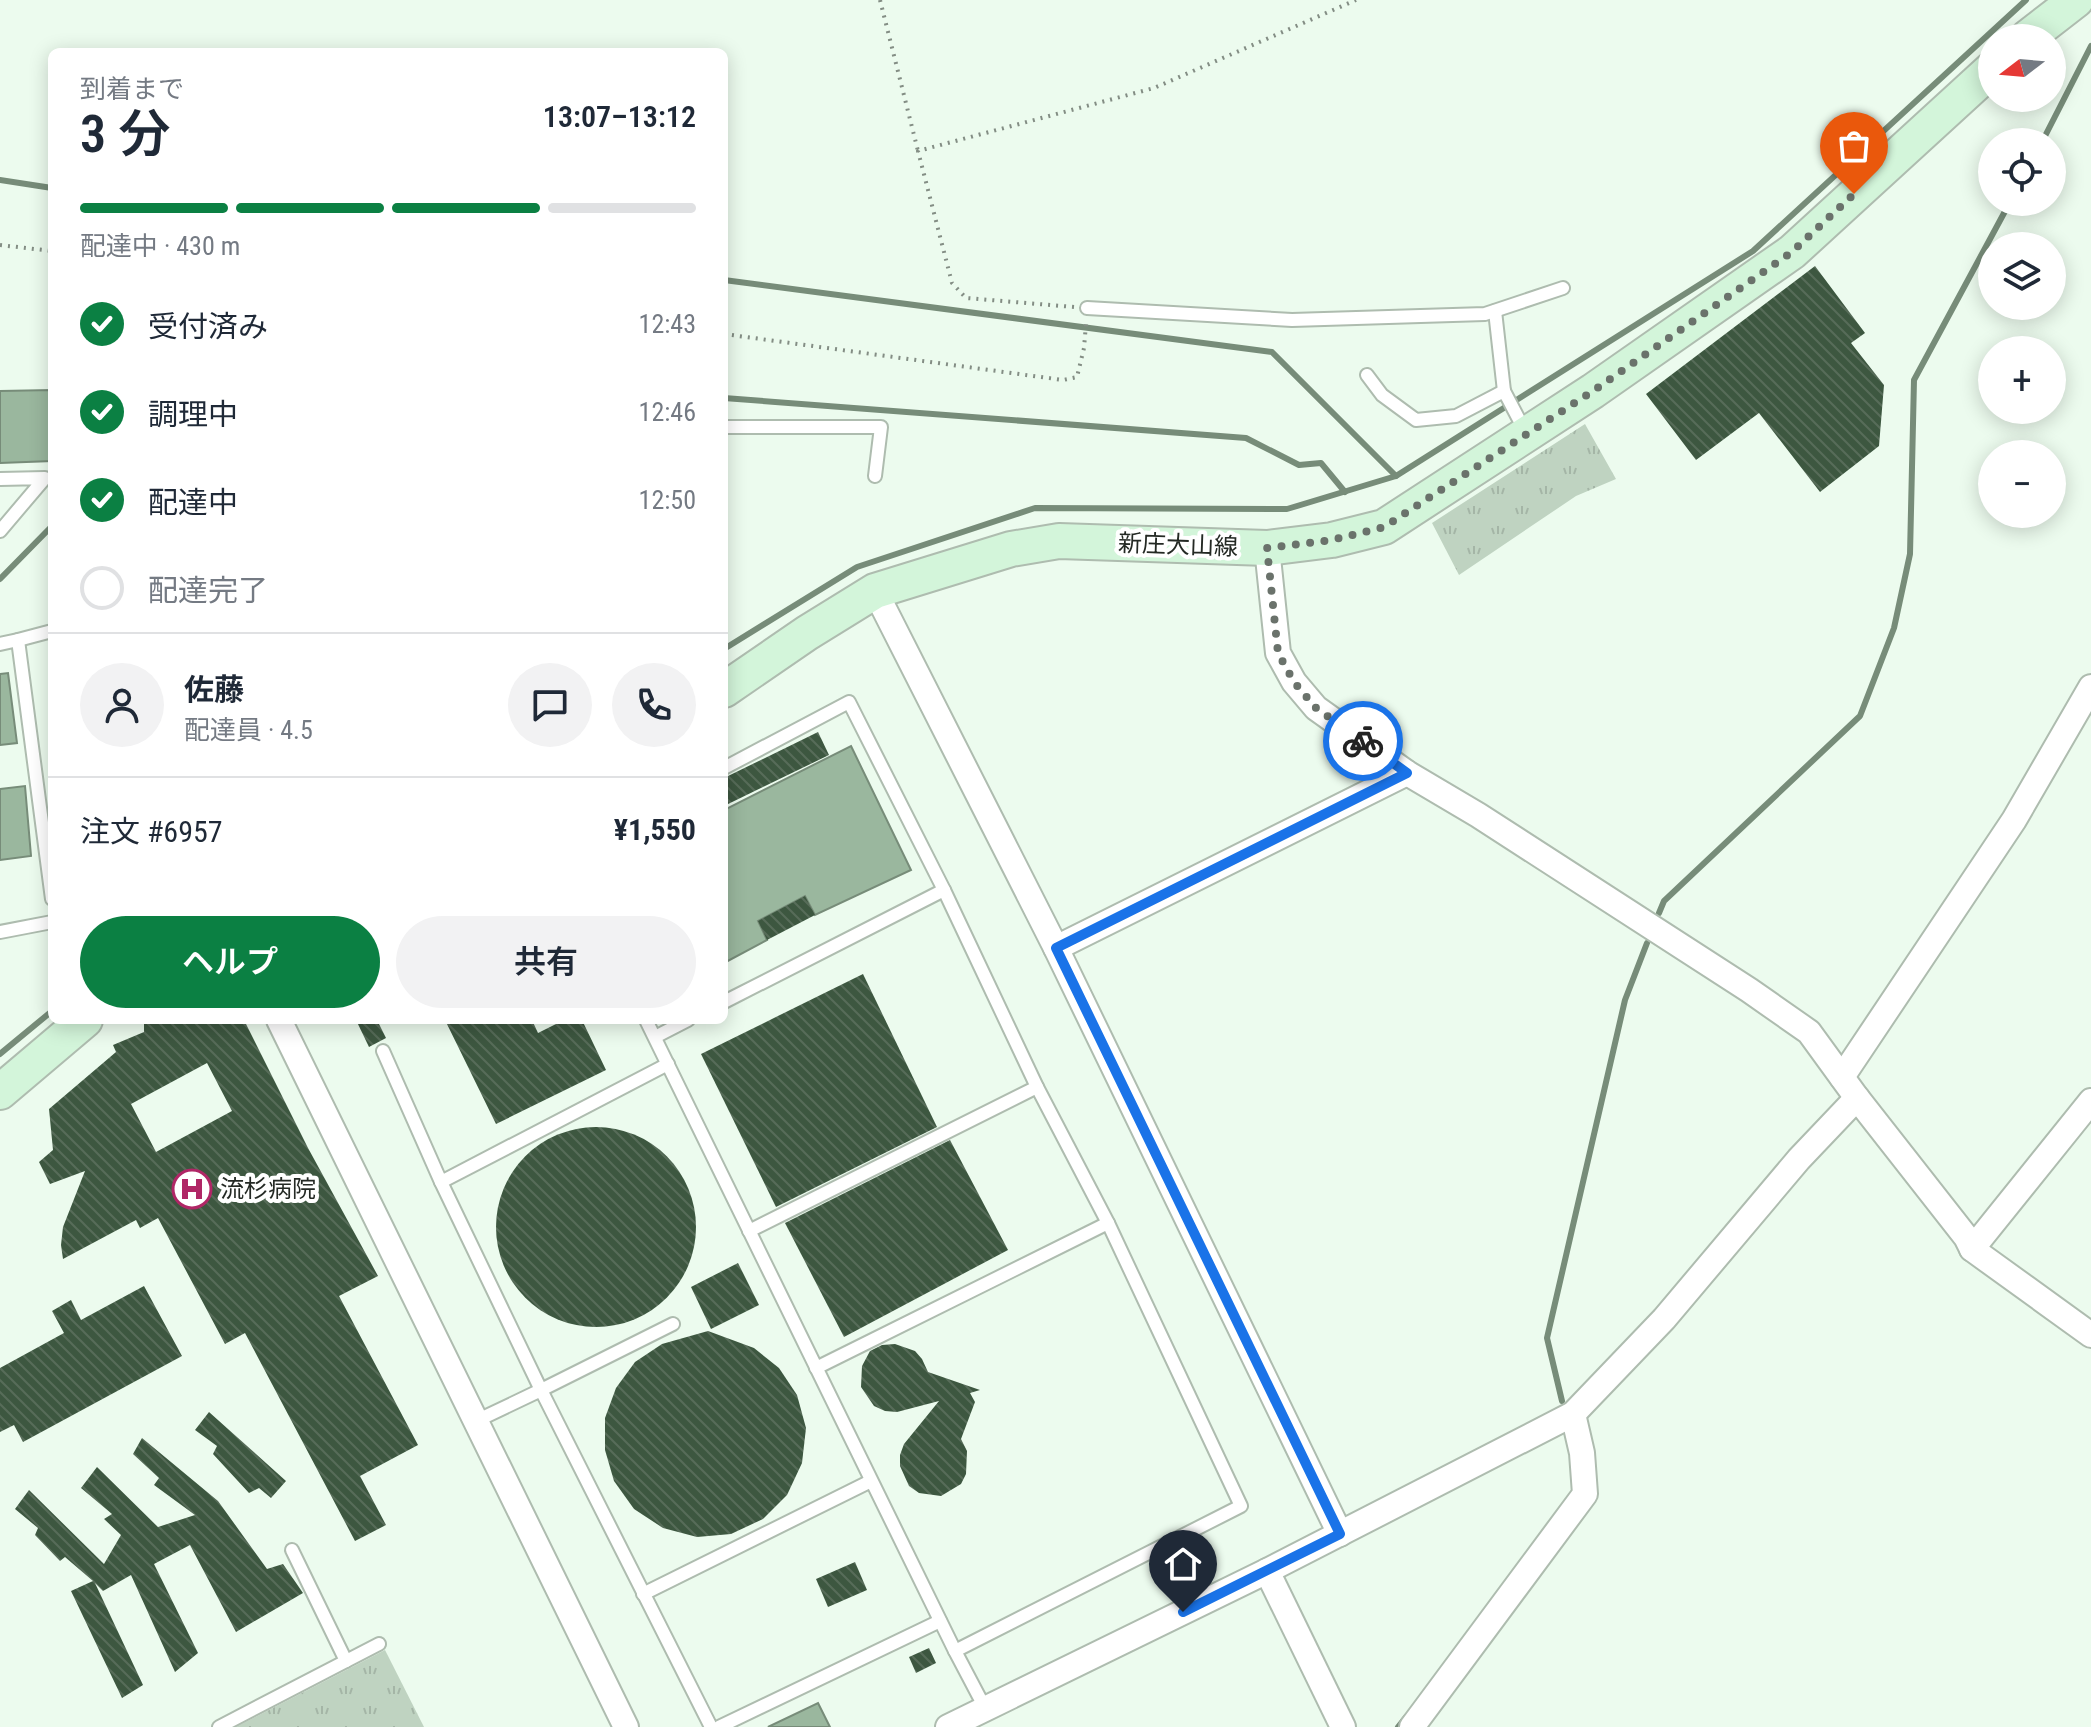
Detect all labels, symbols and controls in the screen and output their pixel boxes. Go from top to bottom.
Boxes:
north arrow [1978,24,2066,112]
map controls [1978,24,2066,528]
text: 到着まで [80,74,184,104]
text: 13:07–13:12 [543,99,696,134]
text: 3 分 [80,104,170,165]
pin [1820,112,1888,194]
icon: bag [1832,124,1876,168]
button: locate [1978,128,2066,216]
text: 配達中 · 430 m [80,231,240,261]
button: layers [1978,232,2066,320]
icon: check [80,302,124,346]
text: 受付済み [148,309,268,344]
text: 12:43 [639,309,696,339]
button: + [1978,336,2066,424]
icon: check [80,390,124,434]
text: 調理中 [148,397,238,432]
text: 12:46 [639,397,696,427]
button: − [1978,440,2066,528]
icon: check [80,478,124,522]
text: 配達中 [148,485,238,520]
text: 12:50 [639,485,696,515]
street label: 新庄大山線 [1118,529,1238,561]
text: 配達完了 [148,573,268,608]
button: person [80,663,164,747]
button: chat [508,663,592,747]
button: phone [612,663,696,747]
text: 佐藤 [184,672,244,707]
courier [1323,701,1403,781]
text: 配達員 · 4.5 [184,715,313,745]
icon: bike [1341,719,1385,763]
text: ¥1,550 [614,812,696,847]
text: 注文 #6957 [80,814,223,849]
button: ヘルプ [80,916,380,1008]
button: 共有 [396,916,696,1008]
hospital icon: 流杉病院 [171,1168,213,1210]
place label: 流杉病院 [220,1175,316,1203]
pin [1149,1530,1217,1612]
icon: home [1161,1542,1205,1586]

